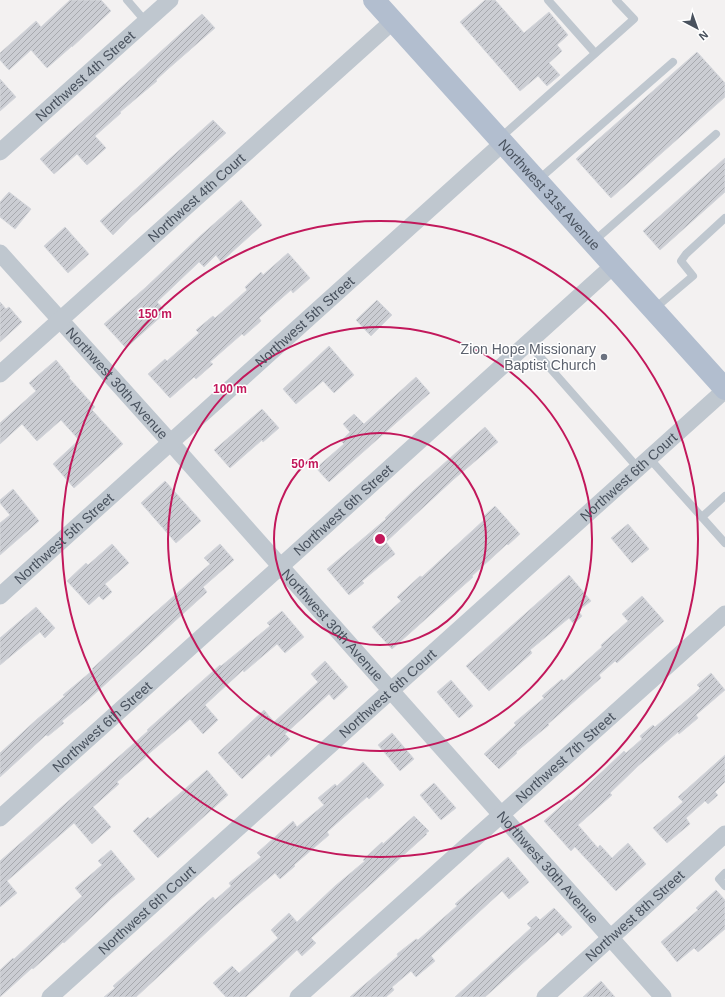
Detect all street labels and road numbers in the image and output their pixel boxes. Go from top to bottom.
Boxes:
street label: Northwest 4th Street [32,27,138,125]
street label: Northwest 31st Avenue [495,136,604,253]
street label: Northwest 4th Court [145,150,248,245]
street label: Northwest 5th Street [252,273,358,370]
street label: Northwest 30th Avenue [63,324,172,442]
street label: Northwest 6th Court [577,429,680,524]
street label: Northwest 6th Street [290,461,396,559]
street label: Northwest 5th Street [11,490,117,587]
street label: Northwest 30th Avenue [279,566,387,685]
street label: Northwest 6th Court [336,646,439,741]
street label: Northwest 6th Street [49,678,155,775]
street label: Northwest 7th Street [512,709,618,806]
street label: Northwest 30th Avenue [494,808,602,927]
street label: Northwest 6th Court [95,862,198,958]
street label: Northwest 8th Street [582,867,687,965]

